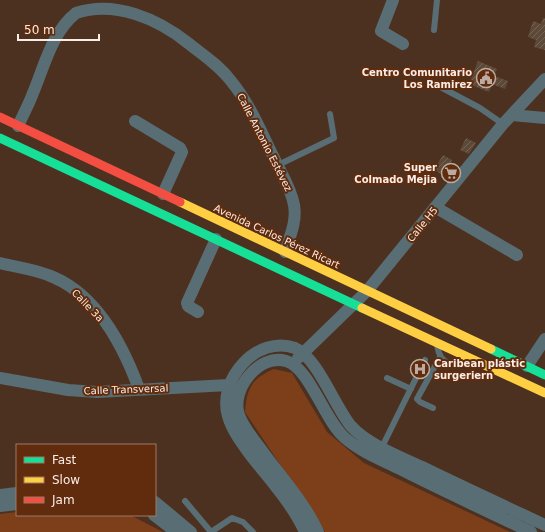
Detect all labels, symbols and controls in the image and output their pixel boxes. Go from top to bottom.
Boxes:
scale bar [18,16,99,42]
text: 50 m [24,23,55,37]
place label: Centro Comunitario Los Ramirez [362,67,472,90]
public building icon: Centro Comunitario Los Ramirez [475,67,497,89]
street label: Calle Antonio Estévez [235,91,294,193]
place label: Super Colmado Mejia [354,162,437,185]
supermarket icon: Super Colmado Mejia [440,162,462,184]
street label: Avenida Carlos Pérez Ricart [212,202,341,270]
street label: Calle H5 [405,205,440,244]
street label: Calle 3a [70,287,106,324]
hospital icon: Caribean plástic surgeriern [409,358,431,380]
place label: Caribean plástic surgeriern [434,358,525,381]
street label: Calle Transversal [83,383,169,396]
legend [16,444,156,516]
text: Fast [52,453,76,467]
text: Slow [52,473,80,487]
text: Jam [51,493,75,507]

